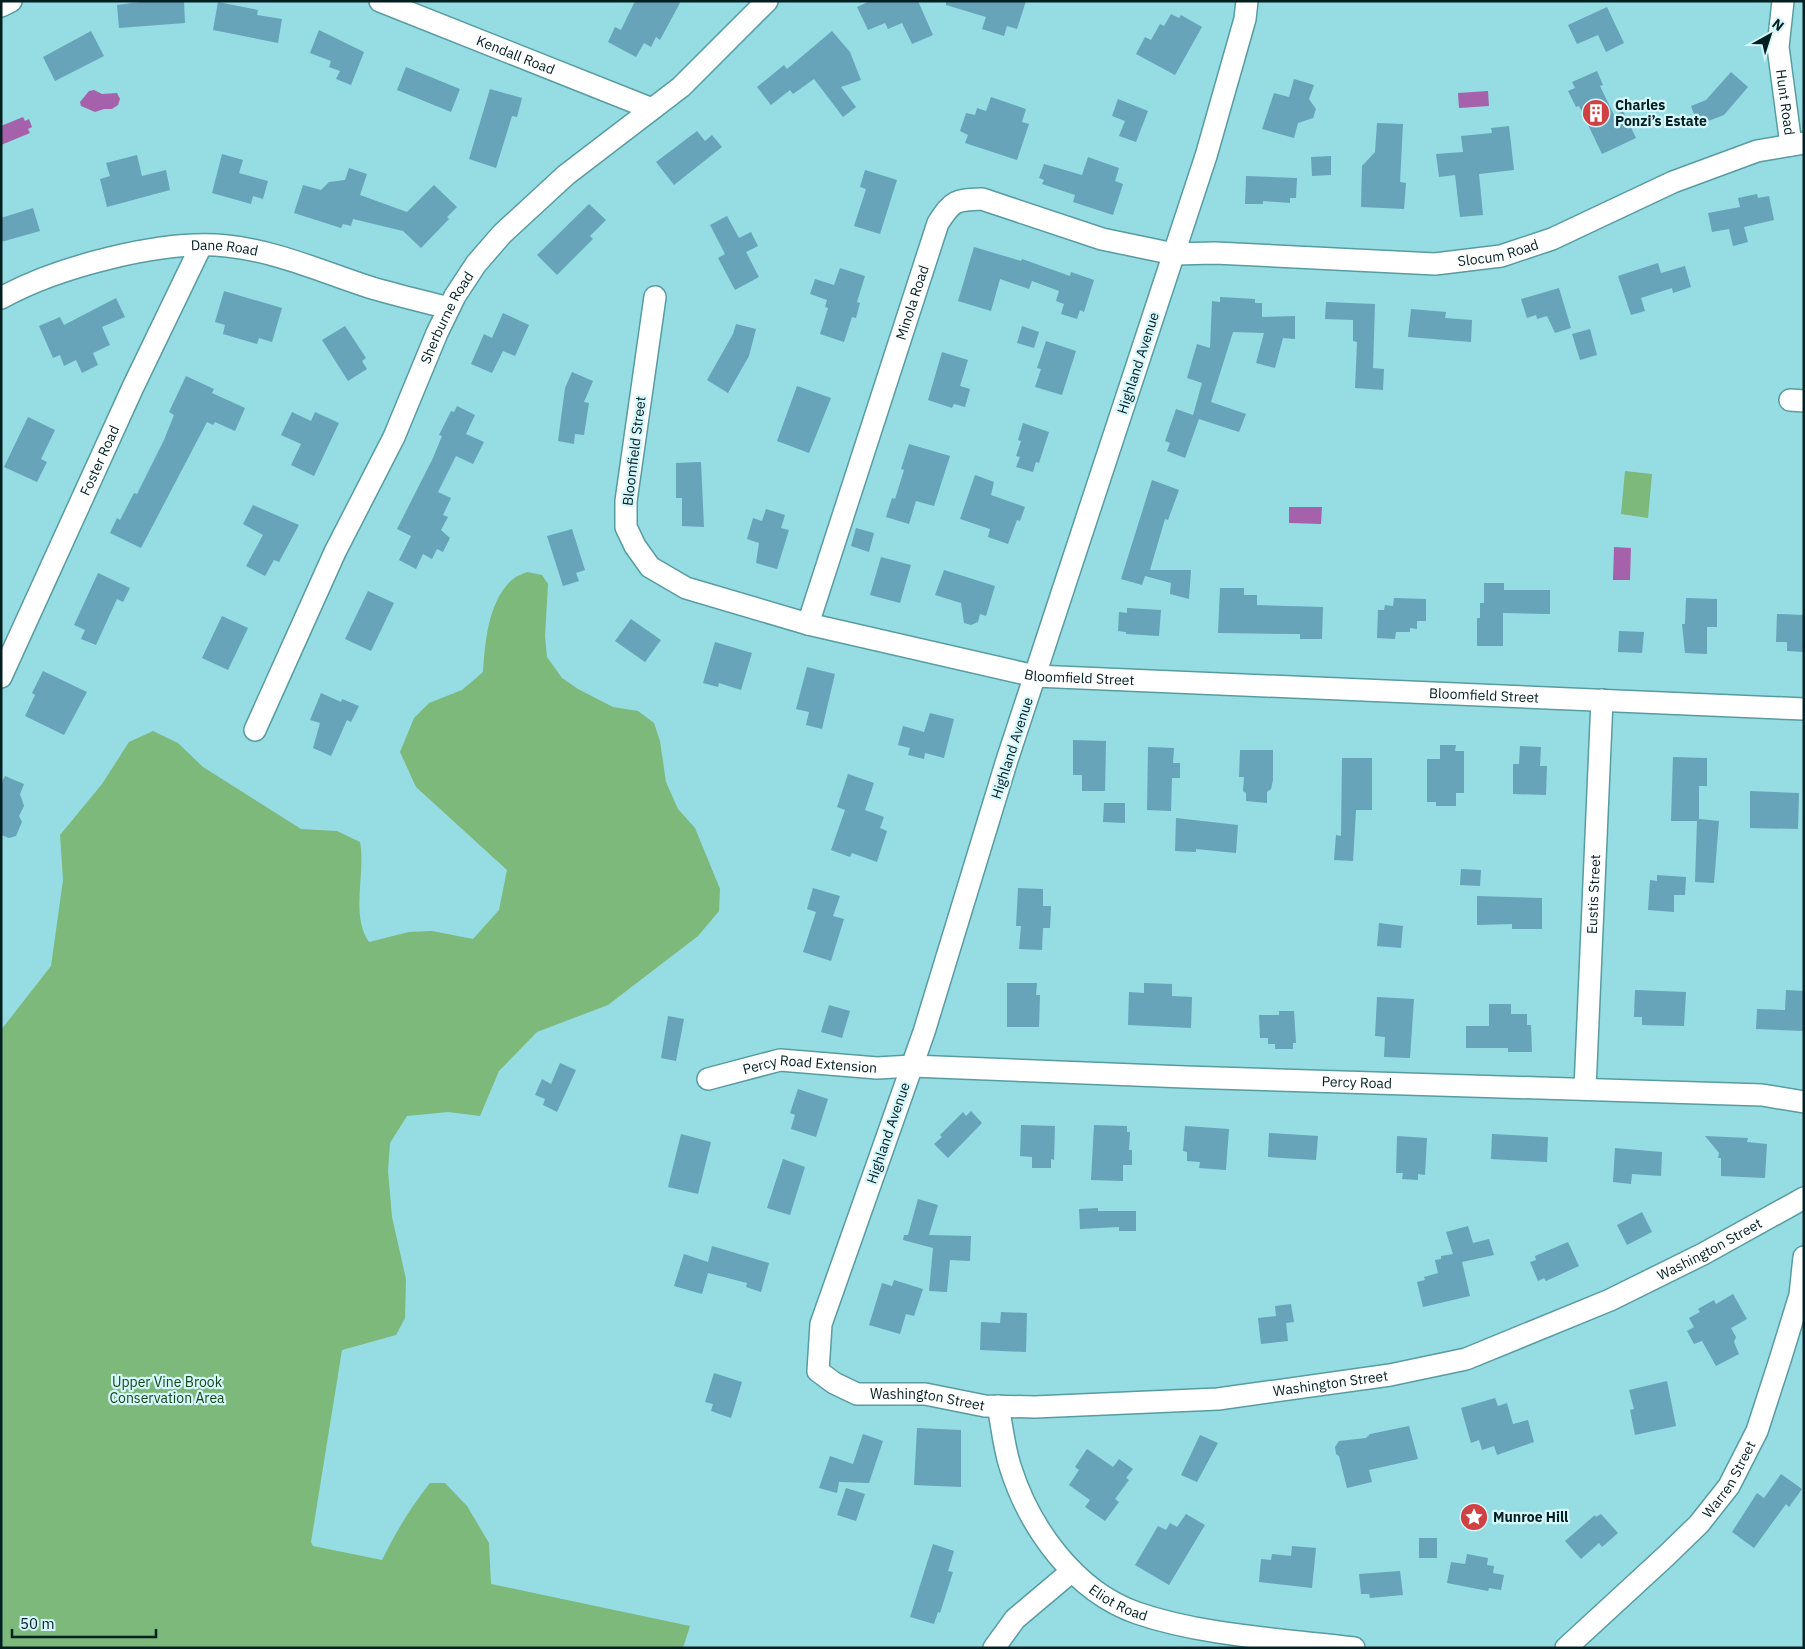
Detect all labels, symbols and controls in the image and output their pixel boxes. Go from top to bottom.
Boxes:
north arrow [1745,10,1795,60]
text: N [1769,15,1788,35]
street label: Kendall Road [474,31,558,79]
street label: Hunt Road [1772,68,1799,136]
place label: Charles Ponzi’s Estate [1615,96,1707,130]
building icon: Charles Ponzi’s Estate [1581,98,1611,128]
street label: Slocum Road [1457,235,1541,270]
street label: Dane Road [190,236,260,260]
street label: Minola Road [892,263,933,342]
street label: Sherburne Road [416,268,478,367]
street label: Highland Avenue [1113,309,1163,416]
street label: Bloomfield Street [618,395,650,507]
street label: Foster Road [76,422,123,498]
street label: Bloomfield Street [1023,665,1135,689]
street label: Bloomfield Street [1429,684,1539,707]
street label: Highland Avenue [987,694,1037,801]
street label: Eustis Street [1583,854,1604,934]
street label: Percy Road Extension [741,1051,878,1078]
street label: Percy Road [1321,1072,1392,1092]
street label: Highland Avenue [862,1080,914,1186]
street label: Washington Street [1654,1214,1765,1284]
street label: Washington Street [1272,1366,1389,1400]
park label: Upper Vine Brook Conservation Area [109,1373,225,1407]
street label: Washington Street [870,1385,986,1415]
street label: Warren Street [1698,1438,1759,1521]
place icon: Munroe Hill [1459,1502,1489,1532]
place label: Munroe Hill [1493,1508,1568,1526]
street label: Eliot Road [1085,1580,1150,1625]
scale bar [12,1606,156,1638]
text: 50 m [20,1614,55,1633]

